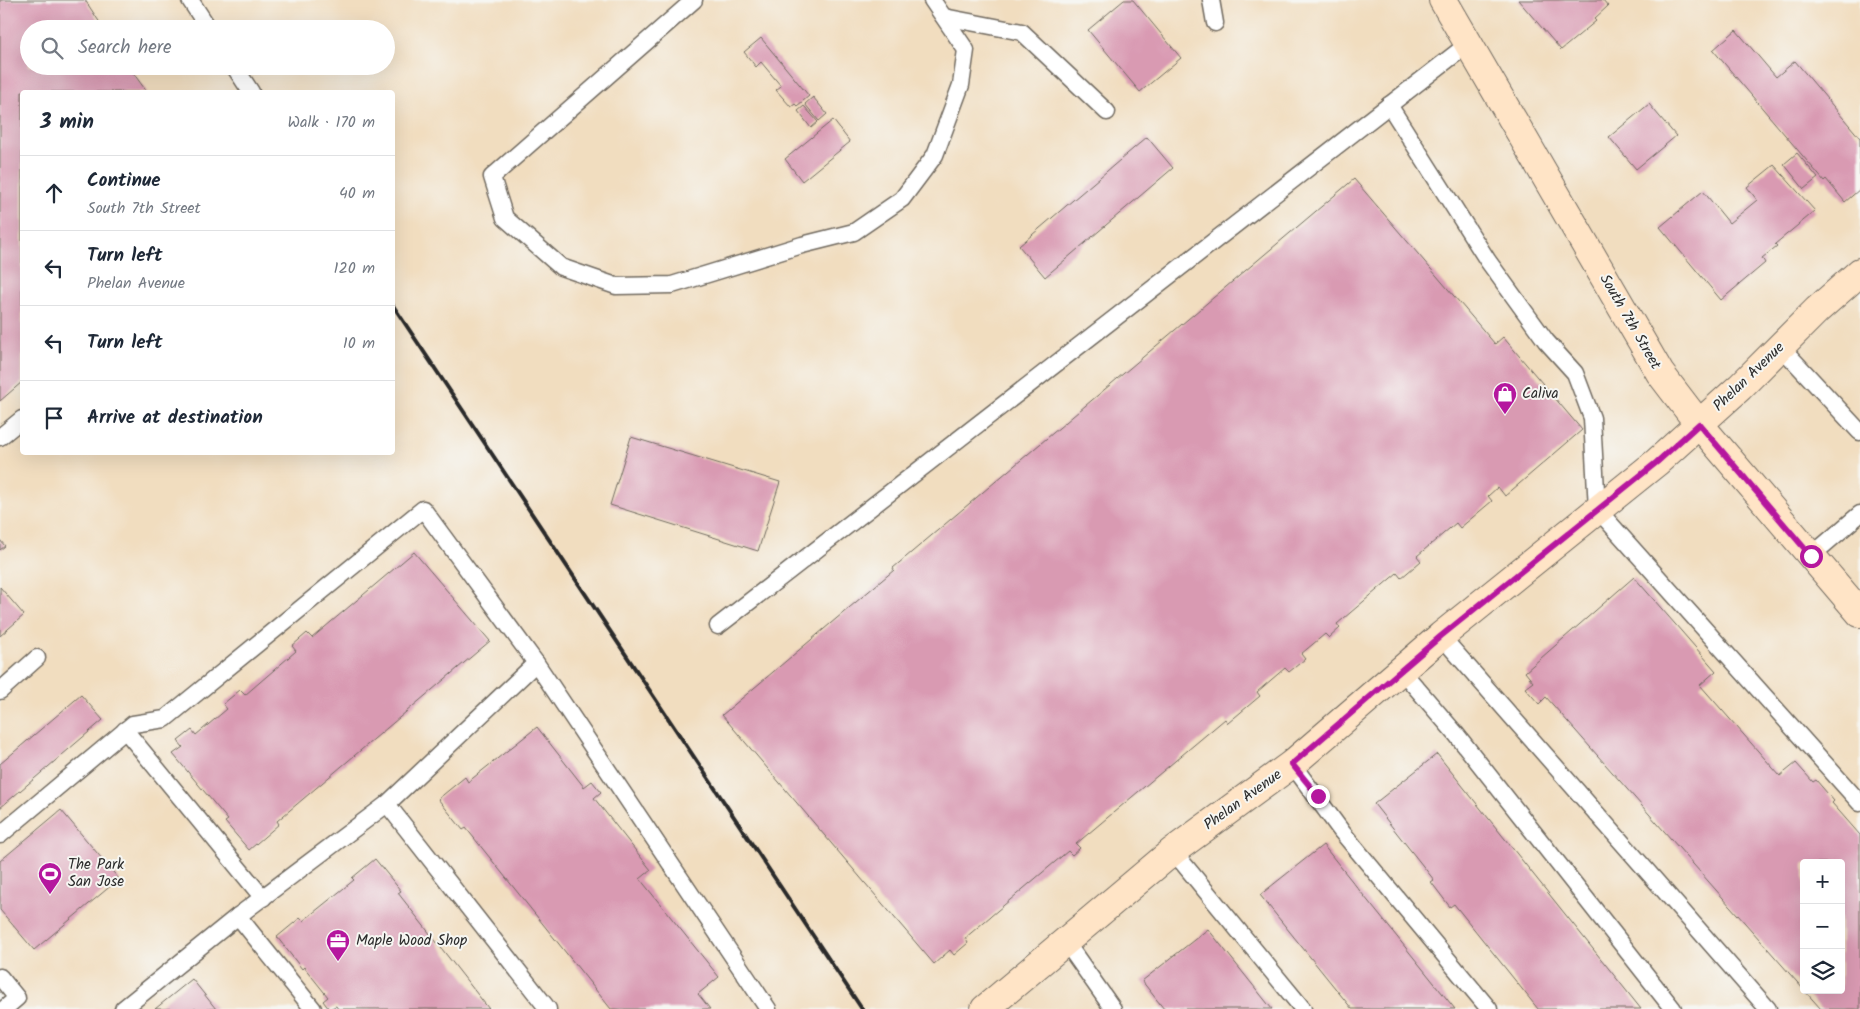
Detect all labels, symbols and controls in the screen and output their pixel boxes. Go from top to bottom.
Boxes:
search box [20,20,395,75]
text: Search here [78,33,172,63]
icon: search [38,34,66,62]
text: 3 min [40,106,94,139]
text: Walk · 170 m [287,110,375,135]
text: Continue [87,166,160,196]
icon: ahead [40,179,68,207]
text: 40 m [339,181,375,206]
text: South 7th Street [87,196,201,221]
text: Turn left [87,241,162,271]
icon: left [40,254,68,282]
text: 120 m [334,256,375,281]
street label: South 7th Street [1593,270,1667,374]
text: Phelan Avenue [87,271,185,296]
text: Turn left [87,328,162,358]
icon: left [40,329,68,357]
text: 10 m [343,331,375,356]
street label: Phelan Avenue [1708,336,1791,418]
shop icon: Caliva [1492,381,1518,415]
place label: Caliva [1522,382,1559,406]
text: Arrive at destination [87,403,263,433]
icon: arrive [40,404,68,432]
route start [1800,545,1823,568]
street label: Phelan Avenue [1199,763,1287,837]
route end [1307,785,1330,808]
place label: The Park San Jose [68,853,125,894]
map controls [1800,859,1845,994]
button: + [1800,859,1845,904]
sports icon: The Park San Jose [37,861,63,895]
button: − [1800,904,1845,949]
office icon: Maple Wood Shop [325,928,351,962]
place label: Maple Wood Shop [356,929,467,953]
button: layers [1800,949,1845,994]

